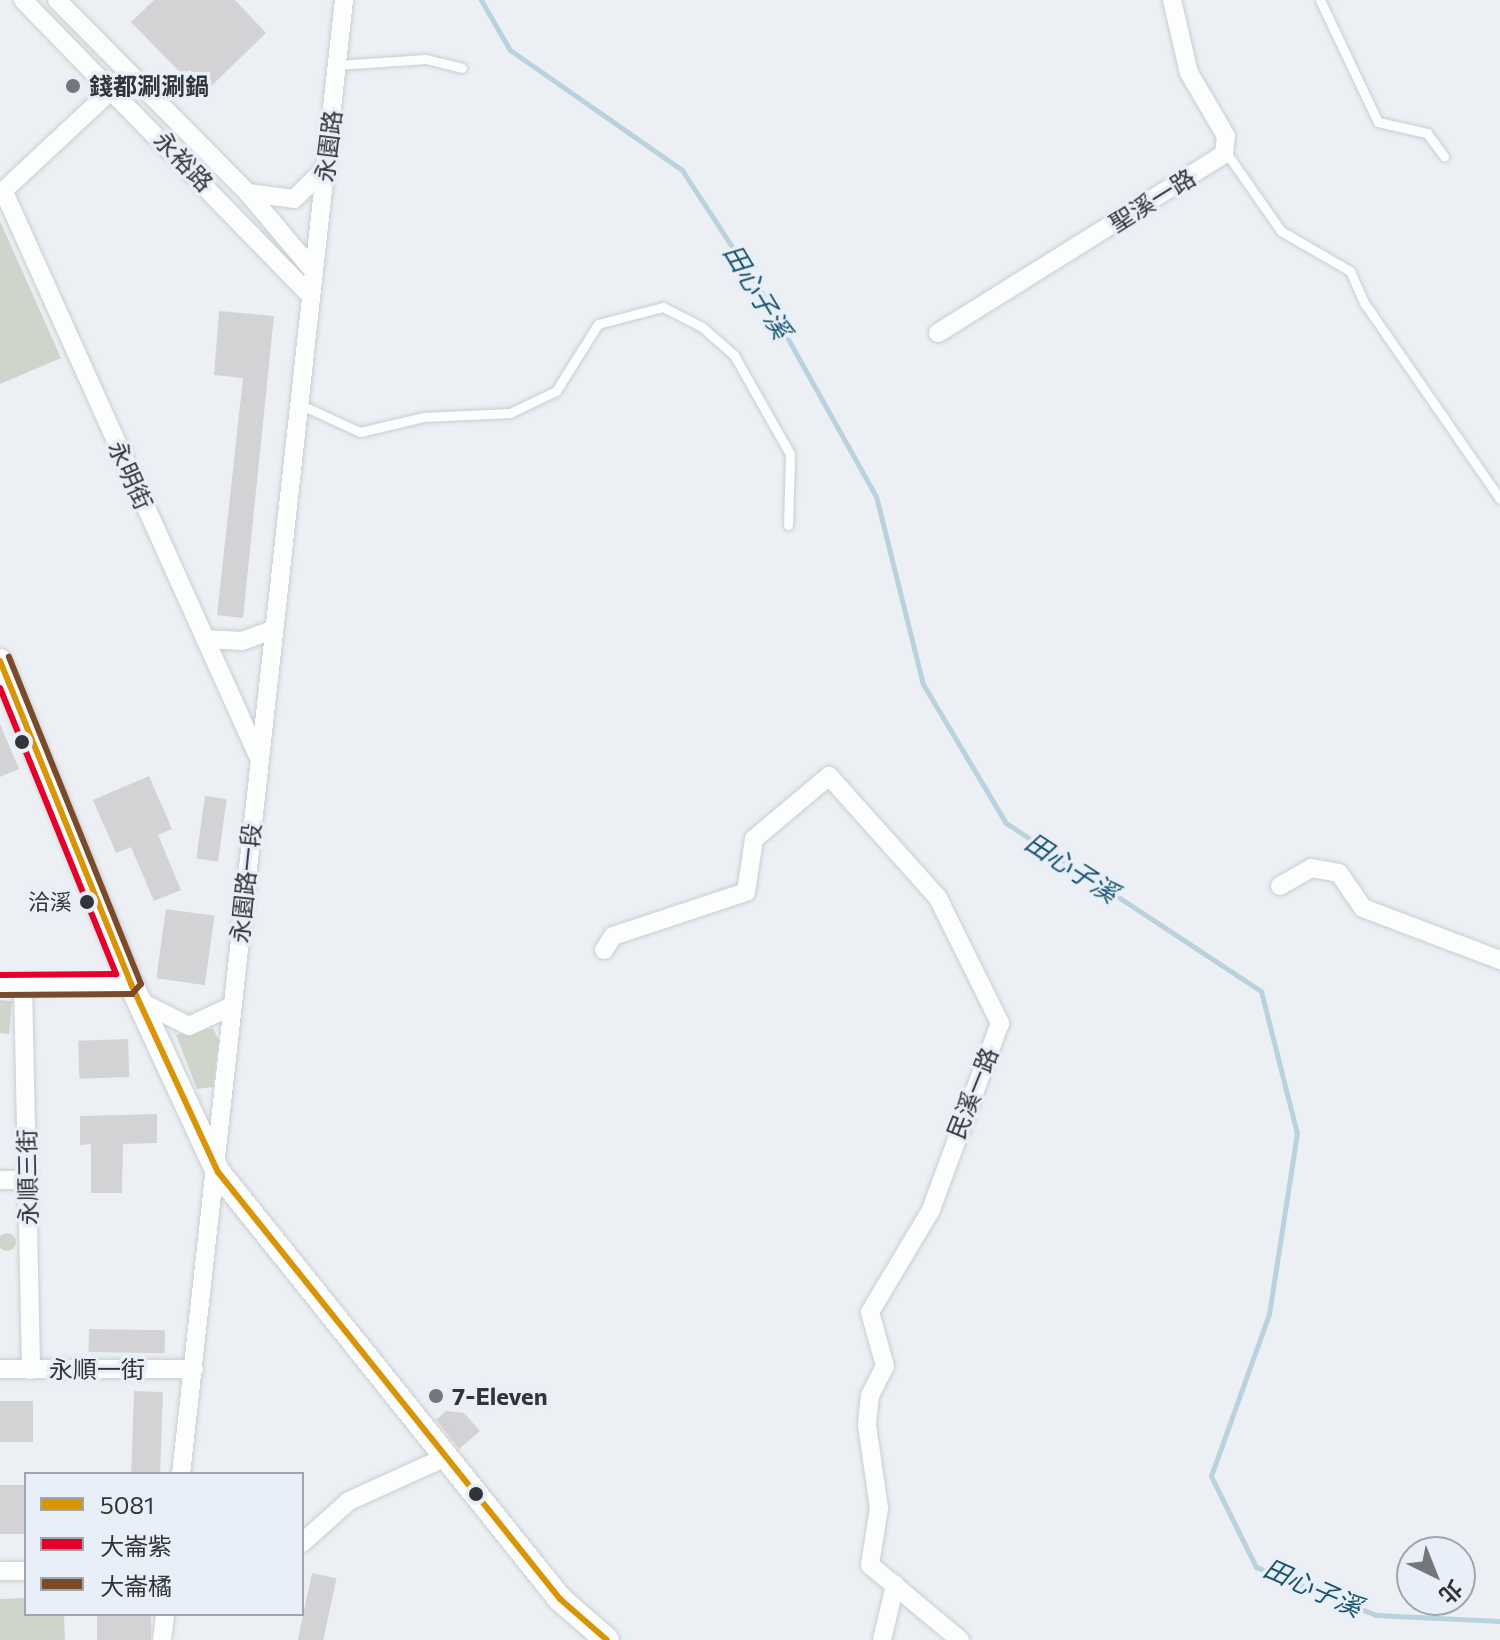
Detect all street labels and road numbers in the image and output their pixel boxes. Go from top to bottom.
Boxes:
street label: 永園路 [309,109,347,183]
street label: 永裕路 [149,125,219,197]
street label: 聖溪一路 [1104,162,1200,238]
street label: 永明街 [103,436,159,514]
street label: 永園路一段 [224,822,266,944]
street label: 民溪一路 [941,1043,1003,1143]
street label: 永順三街 [12,1129,42,1225]
street label: 永順一街 [49,1355,145,1383]

